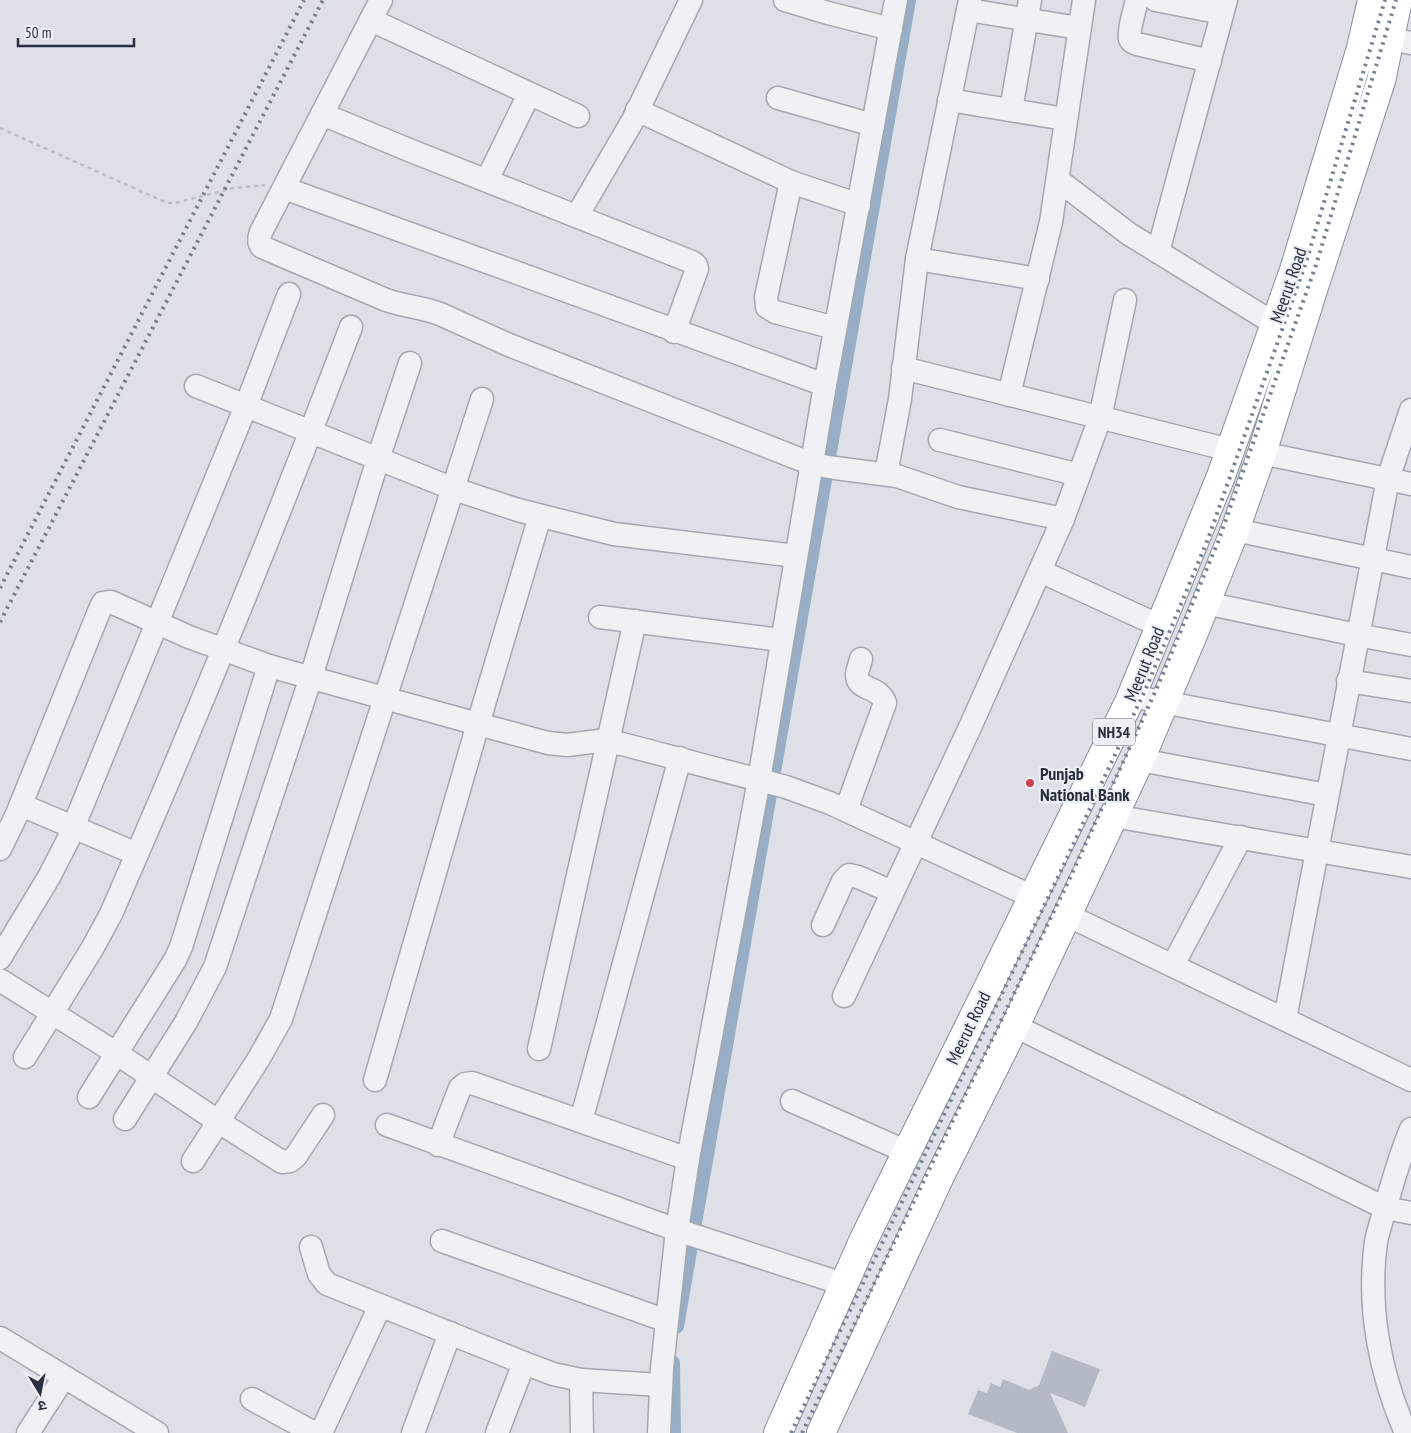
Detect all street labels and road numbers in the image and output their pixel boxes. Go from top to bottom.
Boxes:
street label: Meerut Road [1264,244,1312,326]
street label: Meerut Road [1119,623,1169,705]
road number: NH34 [1093,719,1135,746]
street label: Meerut Road [940,988,996,1068]

